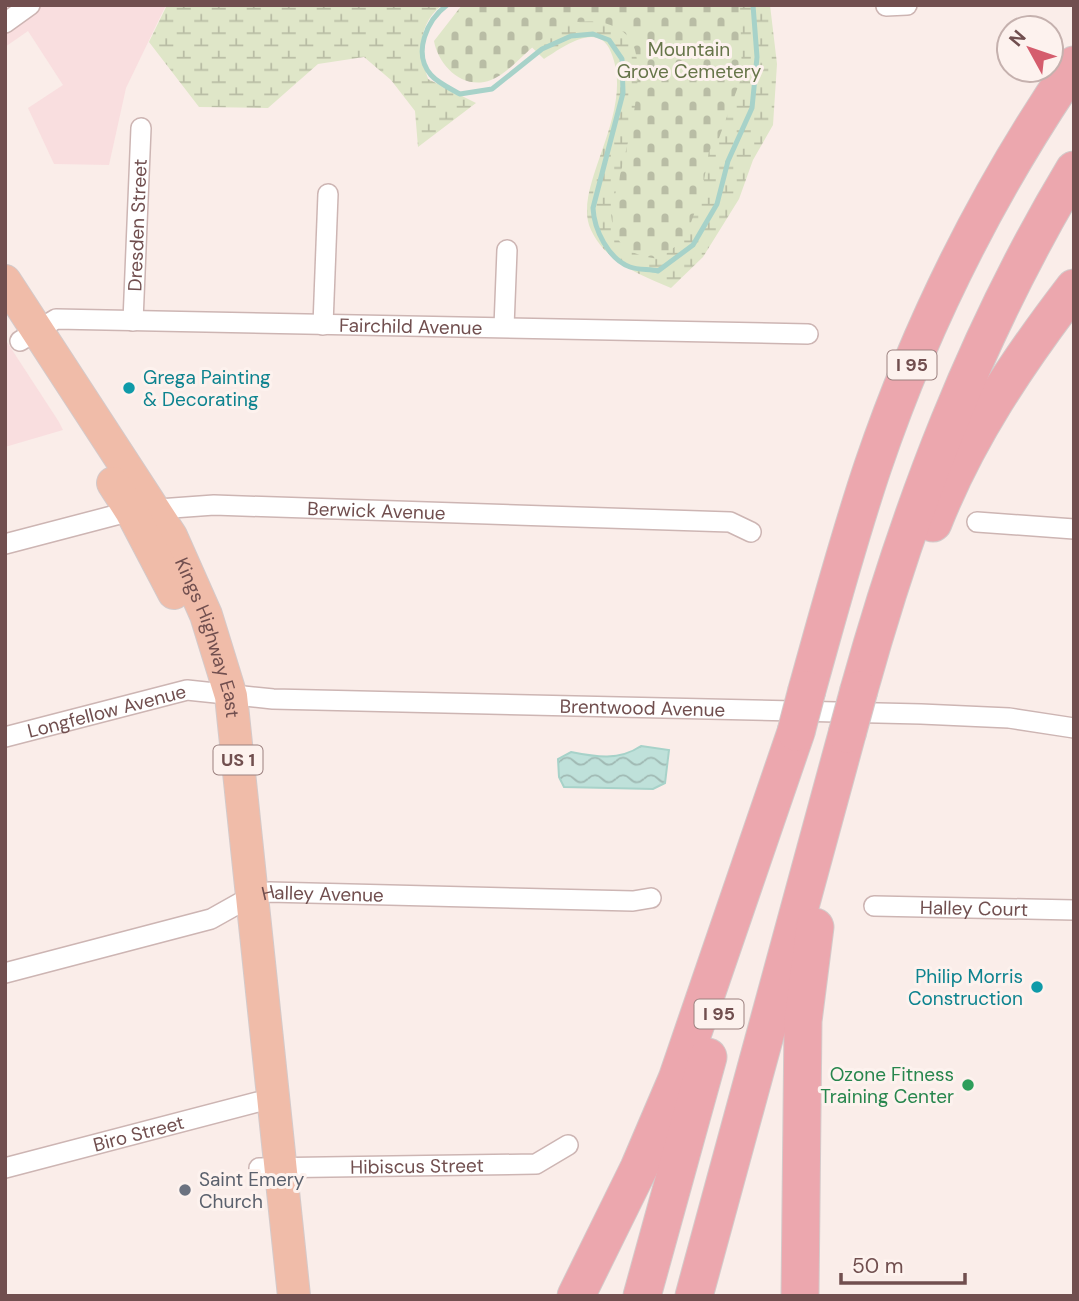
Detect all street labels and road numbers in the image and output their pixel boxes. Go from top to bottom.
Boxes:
street label: Dresden Street [122,158,152,292]
street label: Fairchild Avenue [339,312,483,340]
road number: I 95 [888,351,936,380]
street label: Berwick Avenue [307,496,446,525]
street label: Kings Highway East [170,553,246,719]
street label: Longfellow Avenue [25,678,189,743]
street label: Brentwood Avenue [559,693,726,722]
road number: US 1 [214,746,262,774]
street label: Halley Avenue [259,879,384,907]
street label: Halley Court [920,894,1028,922]
road number: I 95 [694,1000,744,1028]
street label: Biro Street [90,1109,187,1157]
street label: Hibiscus Street [350,1152,484,1179]

